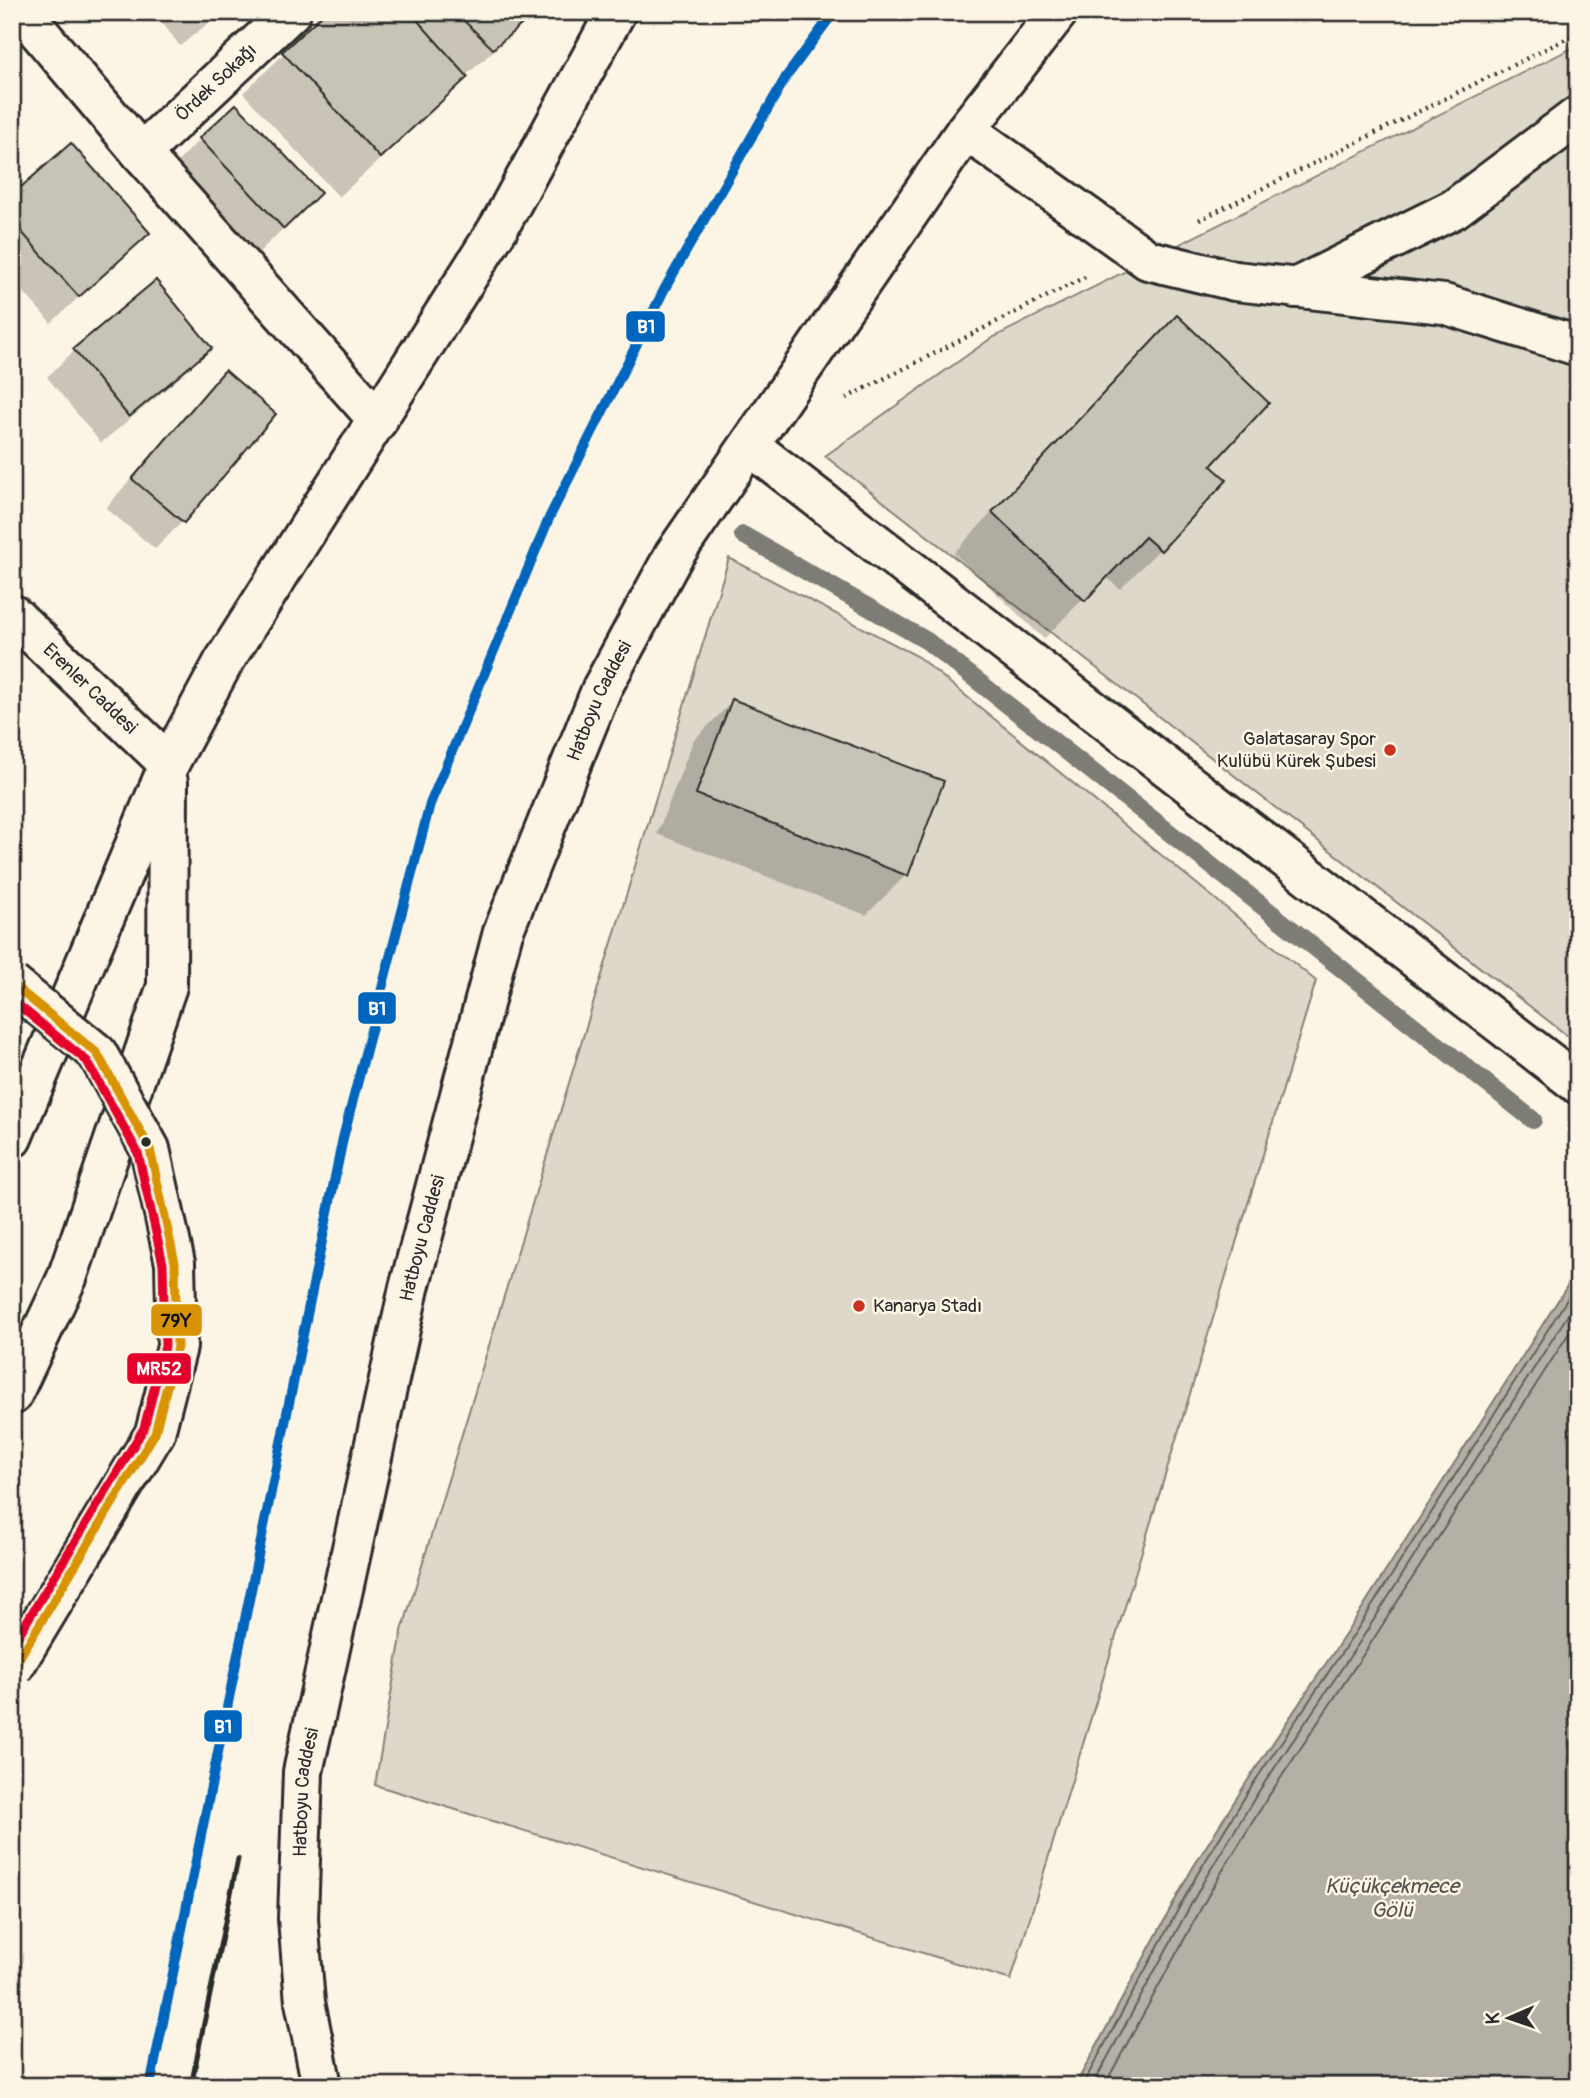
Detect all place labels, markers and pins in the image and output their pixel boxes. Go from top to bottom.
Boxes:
place label: Galatasaray Spor Kulübü Kürek Şubesi [1217,727,1376,773]
marker: Galatasaray Spor Kulübü Kürek Şubesi [1382,742,1398,758]
unlabelled marker [139,1135,153,1149]
place label: Kanarya Stadı [873,1294,982,1318]
marker: Kanarya Stadı [851,1298,867,1314]

